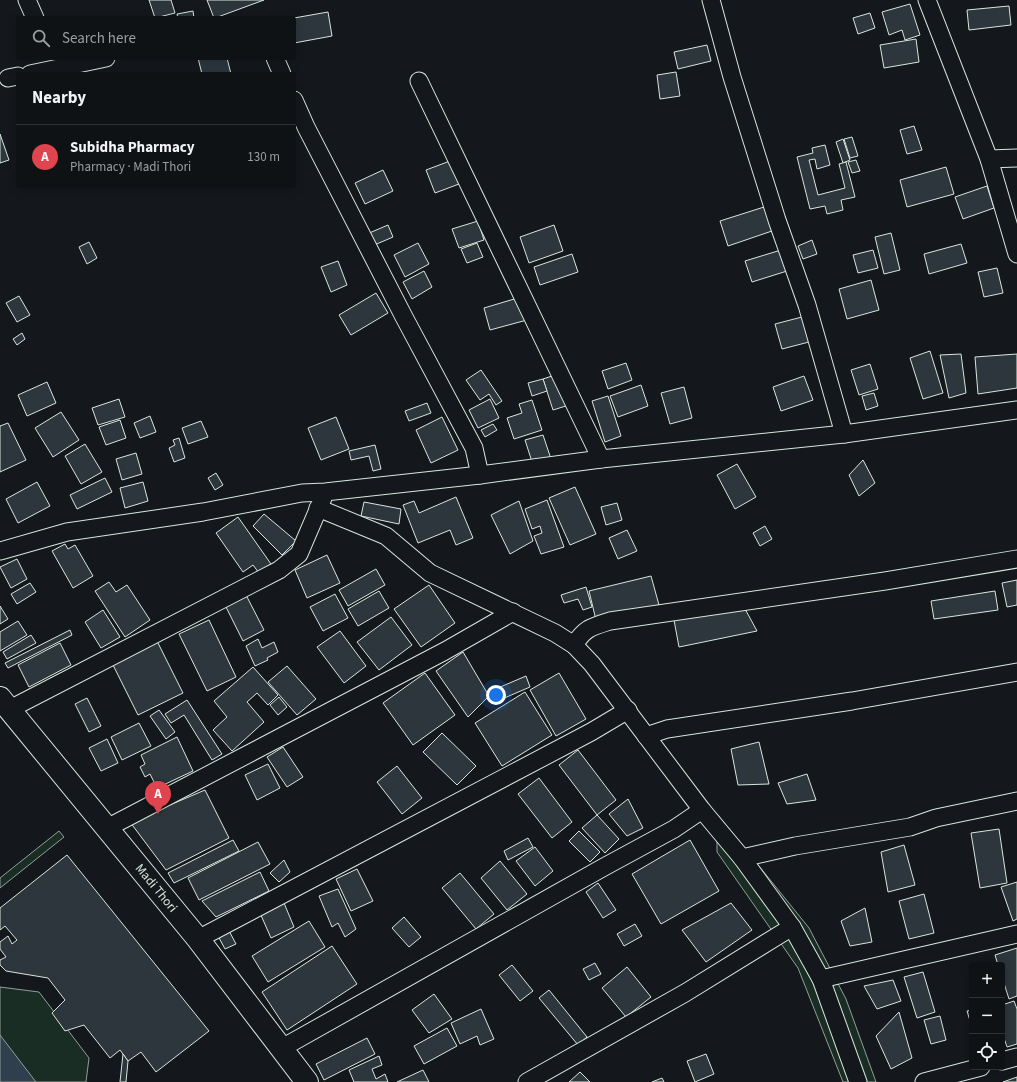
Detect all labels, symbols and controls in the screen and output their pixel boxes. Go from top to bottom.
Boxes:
search box [16,16,296,60]
icon: search [30,27,52,49]
text: Search here [62,28,136,49]
text: Nearby [32,86,86,110]
text: Subidha Pharmacy [70,137,195,158]
text: A [41,148,49,166]
text: 130 m [247,148,280,166]
text: Pharmacy · Madi Thori [70,158,191,176]
your location [486,685,506,705]
pin: A [145,781,171,814]
street label: Madi Thori [131,860,181,916]
map controls [969,962,1005,1070]
button: + [969,962,1005,998]
button: − [969,998,1005,1034]
button: locate [969,1034,1005,1070]

